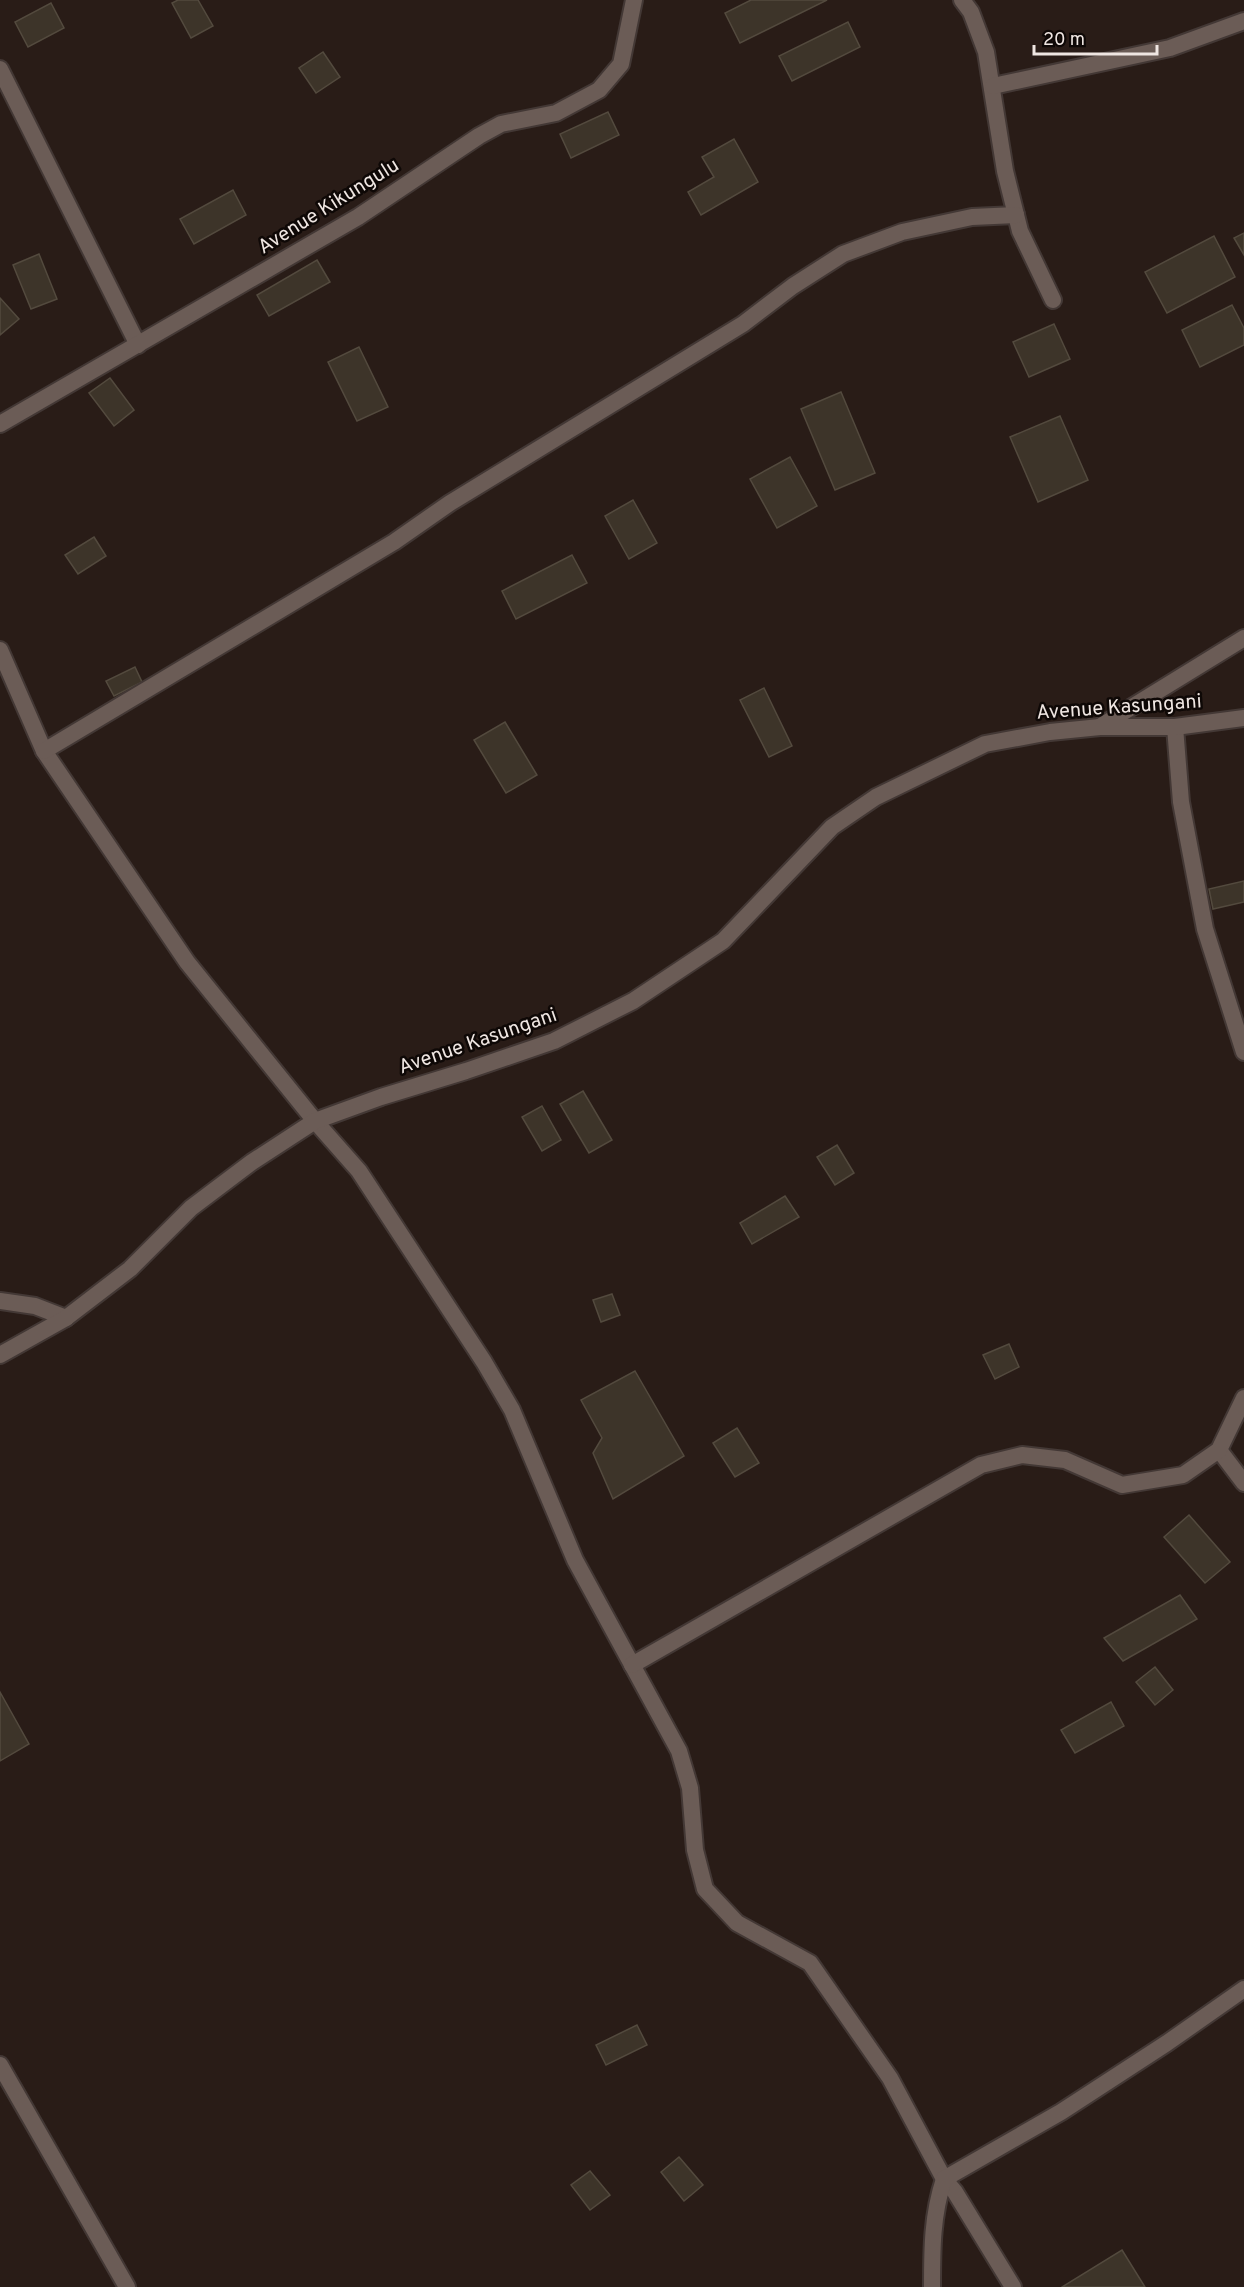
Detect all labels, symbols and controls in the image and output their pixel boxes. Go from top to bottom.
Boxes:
scale bar [1034,18,1157,56]
text: 20 m [1043,29,1085,52]
street label: Avenue Kikungulu [253,153,405,261]
street label: Avenue Kasungani [1035,689,1203,727]
street label: Avenue Kasungani [395,1003,561,1081]

